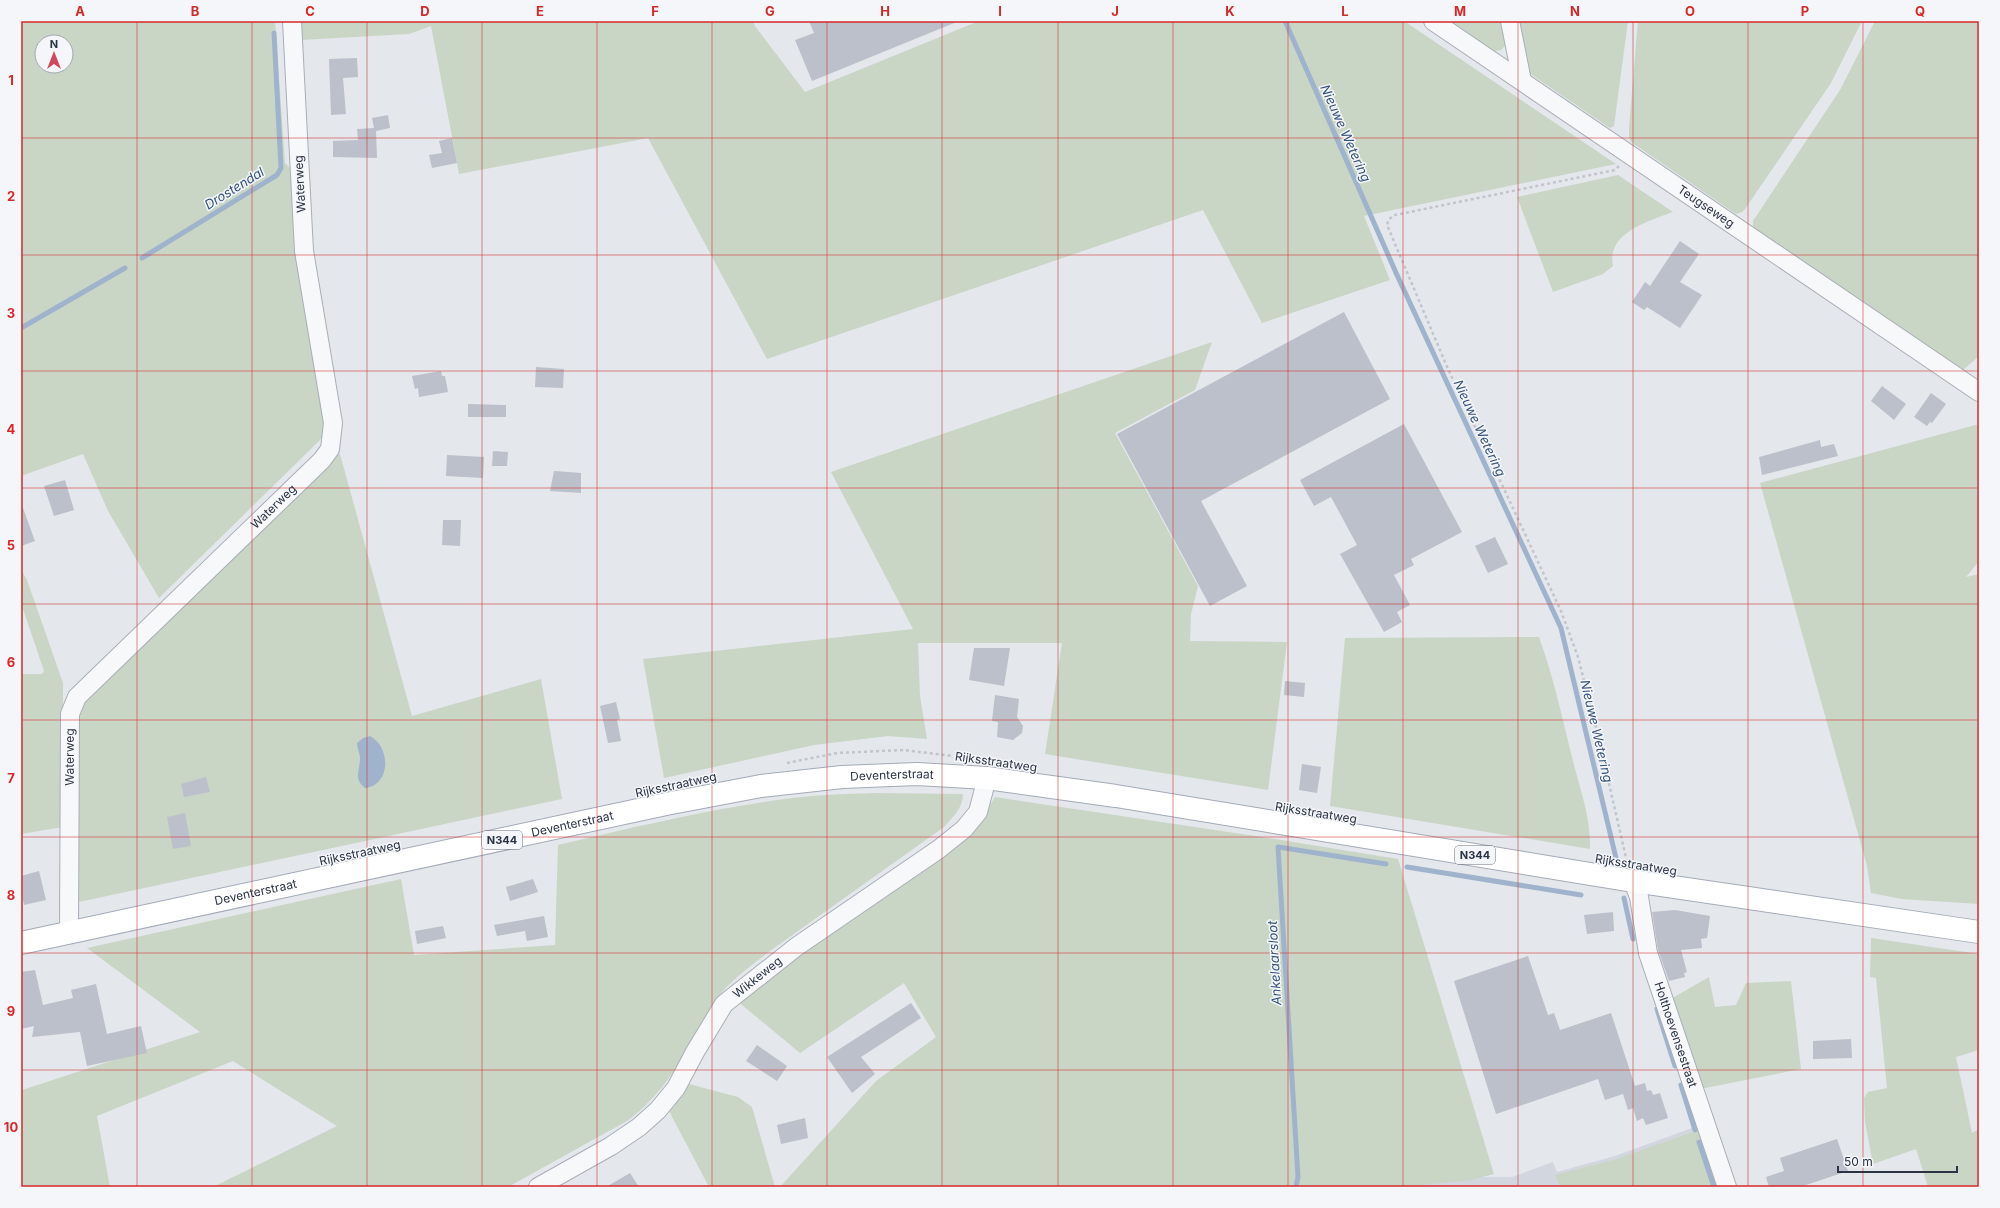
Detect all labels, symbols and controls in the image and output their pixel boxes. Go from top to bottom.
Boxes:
text: A [75,3,85,19]
text: B [191,3,200,19]
text: C [305,3,315,19]
text: D [420,3,430,19]
text: E [536,3,544,19]
text: F [651,3,659,19]
text: G [765,3,775,19]
text: H [880,3,890,19]
text: I [998,3,1002,19]
text: J [1111,3,1119,19]
text: K [1225,3,1235,19]
text: L [1341,3,1349,19]
text: M [1454,3,1466,19]
text: N [1570,3,1580,19]
text: O [1685,3,1695,19]
text: P [1801,3,1809,19]
text: Q [1915,3,1925,19]
north arrow [34,34,74,74]
text: N [50,37,58,51]
text: 1 [8,72,14,88]
water label: Nieuwe Wetering [1317,82,1375,184]
street label: Waterweg [291,155,308,213]
water label: Drostendal [201,163,267,213]
street label: Teugseweg [1675,181,1737,231]
text: 2 [7,188,15,204]
text: 3 [7,305,15,321]
water label: Nieuwe Wetering [1451,377,1509,479]
text: 4 [7,421,16,437]
street label: Waterweg [247,481,299,532]
text: 5 [7,537,15,553]
text: 6 [7,654,15,670]
water label: Nieuwe Wetering [1577,678,1617,784]
street label: Waterweg [62,728,77,786]
street label: Rijksstraatweg [954,748,1038,775]
street label: Deventerstraat [850,766,934,784]
street label: Rijksstraatweg [634,769,718,800]
text: 7 [7,770,15,786]
street label: Rijksstraatweg [1274,799,1358,826]
street label: Deventerstraat [530,808,615,840]
road number: N344 [482,831,522,849]
street label: Rijksstraatweg [318,837,402,868]
road number: N344 [1455,846,1495,864]
street label: Rijksstraatweg [1594,851,1678,878]
street label: Deventerstraat [213,876,298,908]
text: 8 [7,887,15,903]
water label: Ankelaarsloot [1264,919,1284,1007]
street label: Wikkeweg [730,953,785,1001]
street label: Holthoevensestraat [1651,980,1701,1089]
text: 9 [7,1003,15,1019]
text: 10 [4,1119,18,1135]
scale bar [1838,1148,1957,1174]
text: 50 m [1844,1154,1873,1169]

